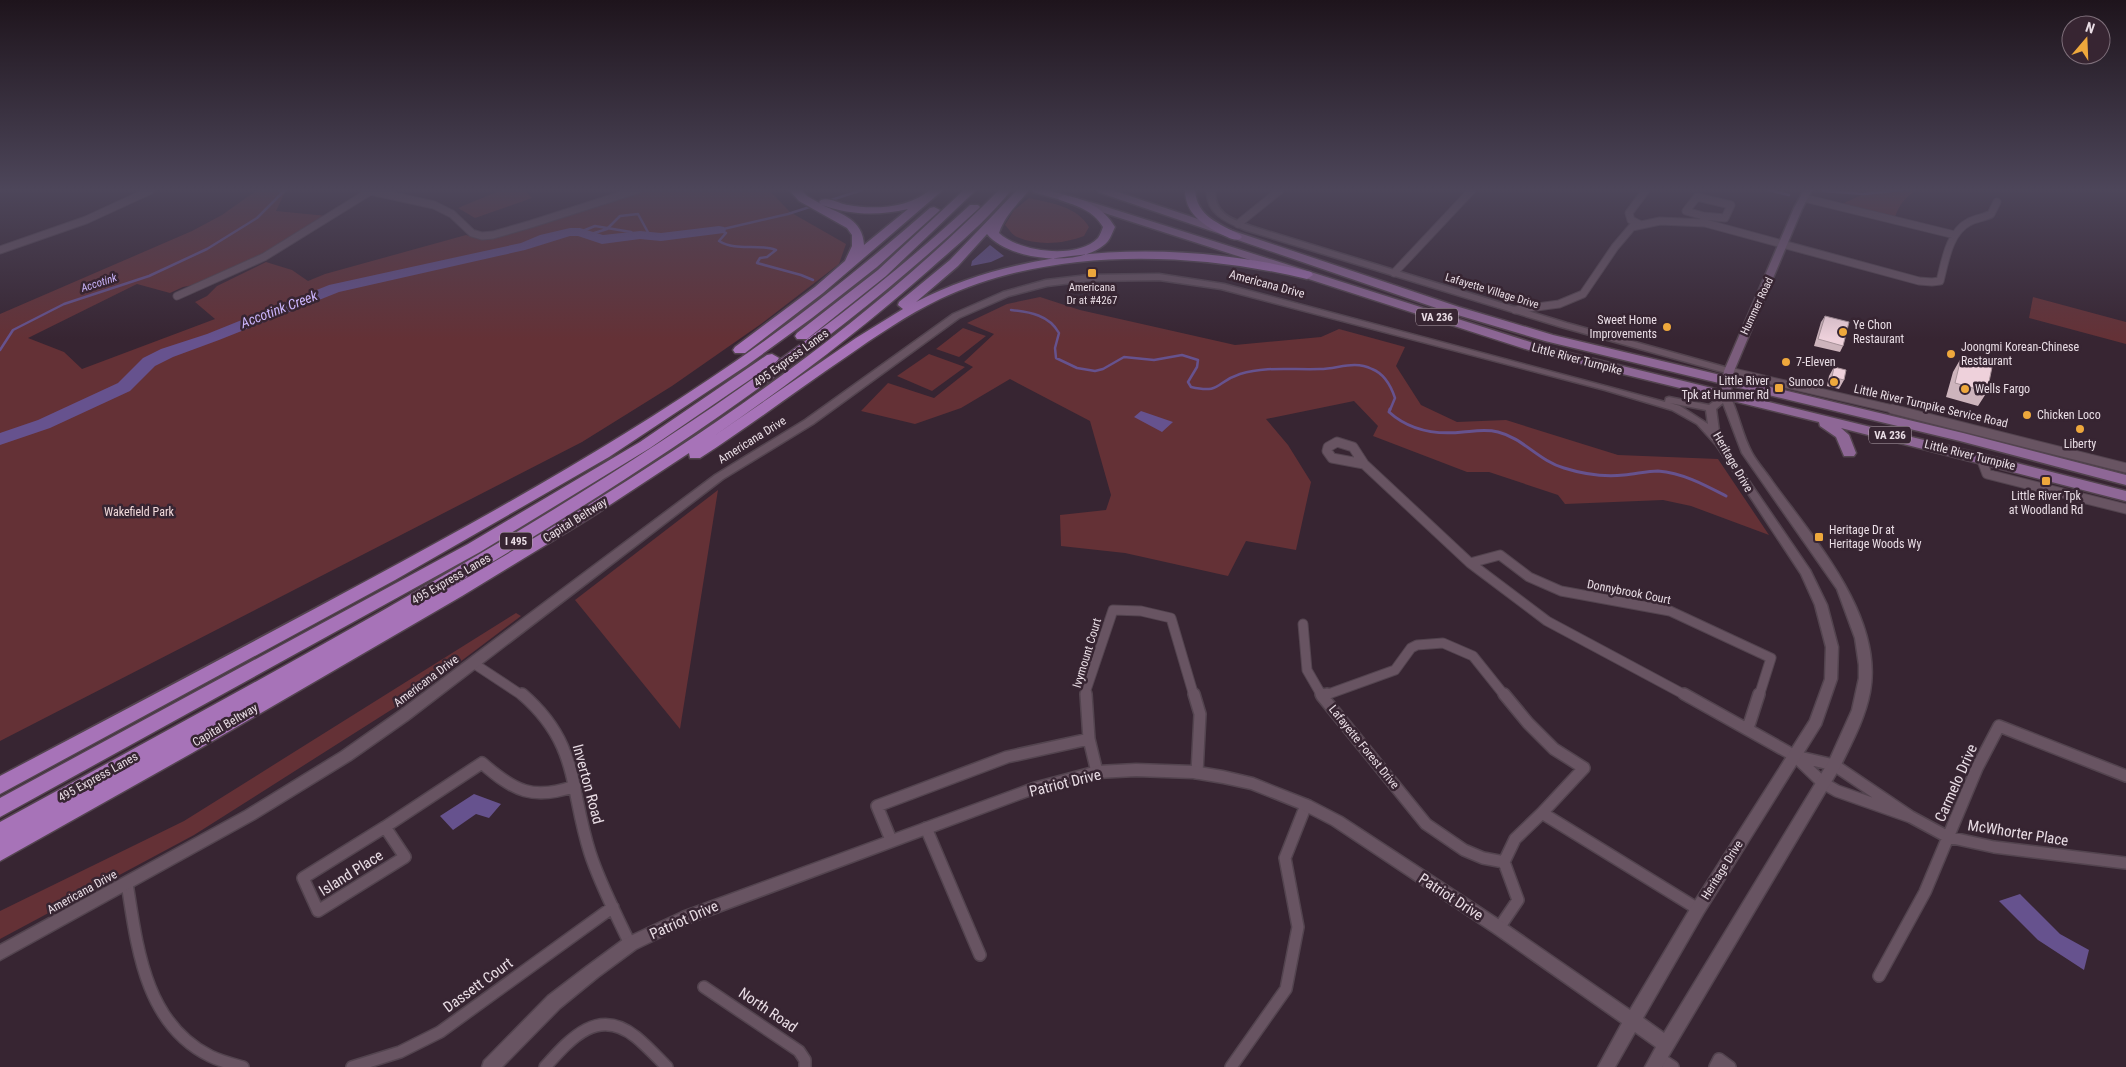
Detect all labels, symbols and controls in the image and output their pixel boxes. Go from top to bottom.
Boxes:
north arrow [2061,15,2111,65]
text: N [2084,19,2097,37]
marker: Americana Dr at #4267 [1086,267,1098,279]
street label: Americana Drive [1228,267,1307,301]
water label: Accotink [78,271,119,295]
street label: Lafayette Village Drive [1444,271,1540,311]
street label: Hummer Road [1738,275,1776,337]
place label: Americana Dr at #4267 [1067,281,1117,307]
water label: Accotink Creek [237,287,320,331]
road number: VA 236 [1416,308,1458,326]
place label: Sweet Home Improvements [1589,313,1657,341]
place label: Ye Chon Restaurant [1853,318,1905,346]
marker: Sweet Home Improvements [1661,321,1673,333]
street label: 495 Express Lanes [751,326,831,390]
marker: Ye Chon Restaurant [1837,326,1849,338]
street label: Little River Turnpike [1530,340,1624,378]
place label: Joongmi Korean-Chinese Restaurant [1961,340,2080,368]
marker: Joongmi Korean-Chinese Restaurant [1945,348,1957,360]
place label: 7-Eleven [1796,355,1836,369]
marker: 7-Eleven [1780,356,1792,368]
place label: Little River Tpk at Hummer Rd [1682,374,1769,402]
place label: Sunoco [1789,375,1824,389]
marker: Sunoco [1828,376,1840,388]
street label: Little River Turnpike Service Road [1853,381,2009,431]
marker: Little River Tpk at Hummer Rd [1773,382,1785,394]
place label: Wells Fargo [1975,382,2030,396]
marker: Wells Fargo [1959,383,1971,395]
place label: Chicken Loco [2037,408,2101,422]
marker: Chicken Loco [2021,409,2033,421]
street label: Americana Drive [715,413,789,466]
marker: Liberty [2074,423,2086,435]
road number: VA 236 [1869,426,1911,444]
street label: Heritage Drive [1710,429,1756,495]
street label: Little River Turnpike [1923,437,2017,473]
place label: Liberty [2064,437,2096,451]
marker: Little River Tpk at Woodland Rd [2040,475,2052,487]
place label: Little River Tpk at Woodland Rd [2009,489,2083,517]
street label: Capital Beltway [540,495,610,545]
park label: Wakefield Park [104,505,175,519]
place label: Heritage Dr at Heritage Woods Wy [1829,523,1921,551]
marker: Heritage Dr at Heritage Woods Wy [1813,531,1825,543]
road number: I 495 [500,532,532,550]
street label: 495 Express Lanes [409,551,493,607]
street label: Donnybrook Court [1586,577,1673,607]
street label: Ivymount Court [1070,616,1104,690]
street label: Americana Drive [391,652,461,710]
street label: Capital Beltway [190,701,260,749]
street label: Lafayette Forest Drive [1326,702,1402,792]
street label: Carmelo Drive [1931,741,1981,825]
street label: Inverton Road [569,742,607,826]
street label: 495 Express Lanes [56,749,140,805]
street label: Patriot Drive [1027,765,1103,801]
street label: McWhorter Place [1966,816,2070,850]
street label: Heritage Drive [1698,838,1746,902]
street label: Island Place [316,846,386,900]
street label: Americana Drive [45,867,120,917]
street label: Patriot Drive [1415,870,1487,924]
street label: Patriot Drive [647,897,721,943]
street label: Dassett Court [440,954,516,1016]
street label: North Road [735,984,801,1036]

